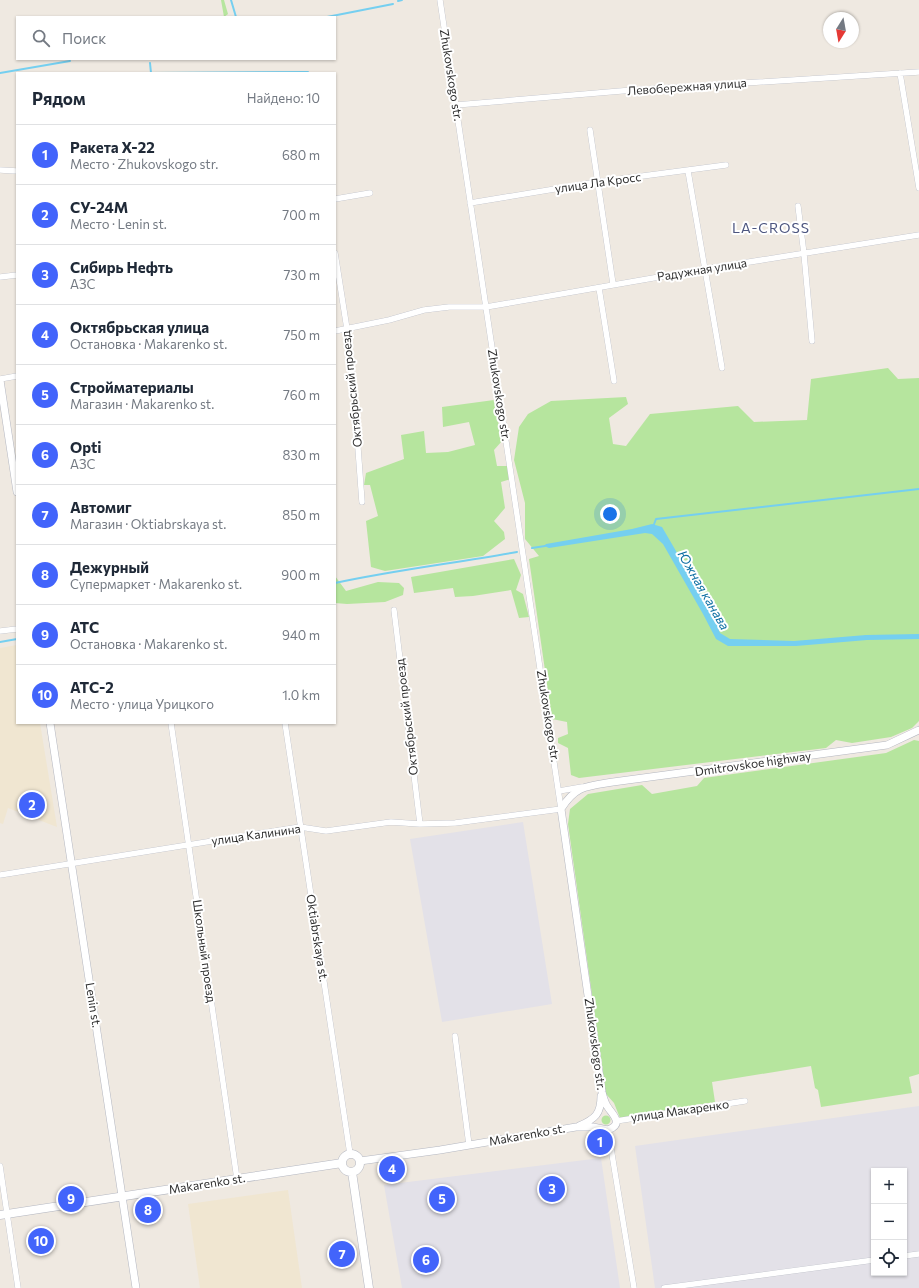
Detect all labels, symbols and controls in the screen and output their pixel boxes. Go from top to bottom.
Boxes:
north arrow [823,12,859,48]
search box [16,16,336,60]
icon: search [30,27,52,49]
street label: Zhukovskogo str. [438,28,466,122]
text: Поиск [62,29,106,47]
street label: Левобережная улица [627,75,747,97]
text: Рядом [32,88,86,109]
text: Найдено: 10 [247,90,320,106]
text: Ракета Х-22 [70,138,155,156]
text: 1 [42,147,48,163]
text: 680 m [282,147,320,163]
text: Место · Zhukovskogo str. [70,156,218,172]
street label: улица Ла Кросс [554,169,642,195]
text: СУ-24М [70,198,128,216]
text: 2 [41,207,49,223]
text: 700 m [282,207,320,223]
text: Место · Lenin st. [70,216,167,232]
district label: LA-CROSS [732,219,810,236]
street label: Радужная улица [656,255,748,283]
text: Сибирь Нефть [70,258,173,276]
text: 3 [41,267,49,283]
text: 730 m [283,267,320,283]
text: АЗС [70,276,95,292]
text: Октябрьская улица [70,318,209,336]
text: 4 [41,327,49,343]
text: 750 m [283,327,320,343]
street label: Октябрьский проезд [338,330,364,448]
text: Остановка · Makarenko st. [70,336,227,352]
street label: Zhukovskogo str. [486,348,514,442]
text: Стройматериалы [70,378,194,396]
text: 5 [41,387,49,403]
text: 760 m [283,387,320,403]
text: Магазин · Makarenko st. [70,396,214,412]
text: Opti [70,438,102,456]
text: 6 [41,447,49,463]
text: 830 m [282,447,320,463]
text: АЗС [70,456,95,472]
text: Автомиг [70,498,132,516]
your location [600,504,620,524]
text: 7 [41,507,49,523]
text: 850 m [282,507,320,523]
text: Магазин · Oktiabrskaya st. [70,516,226,532]
water label: Южная канава [675,547,733,633]
text: Дежурный [70,558,149,576]
text: 8 [41,567,49,583]
text: 900 m [281,567,320,583]
text: Супермаркет · Makarenko st. [70,576,242,592]
text: АТС [70,618,99,636]
text: 9 [41,627,49,643]
text: 940 m [282,627,320,643]
text: Остановка · Makarenko st. [70,636,227,652]
street label: Октябрьский проезд [392,658,420,776]
street label: Zhukovskogo str. [535,669,563,763]
text: АТС-2 [70,678,114,696]
text: 10 [38,687,52,703]
text: 1.0 km [282,687,320,703]
text: Место · улица Урицкого [70,696,214,712]
street label: Dmitrovskoe highway [694,748,812,778]
pin: 2 [19,790,45,820]
street label: улица Калинина [210,821,301,847]
street label: Oktiabrskaya st. [304,893,332,983]
street label: Школьный проезд [191,899,219,1003]
street label: Lenin st. [84,981,104,1029]
street label: Zhukovskogo str. [583,997,609,1091]
street label: улица Макаренко [630,1096,730,1124]
street label: Makarenko st. [488,1120,566,1148]
pin: 1 [587,1127,613,1157]
pin: 4 [379,1154,405,1184]
map controls [871,1168,907,1276]
button: + [871,1168,907,1204]
street label: Makarenko st. [168,1170,246,1196]
pin: 3 [539,1174,565,1204]
pin: 9 [58,1184,84,1214]
pin: 5 [429,1184,455,1214]
pin: 8 [135,1195,161,1225]
button: − [871,1204,907,1240]
pin: 10 [28,1226,54,1256]
pin: 7 [329,1239,355,1269]
button: locate [871,1240,907,1276]
pin: 6 [413,1245,439,1275]

